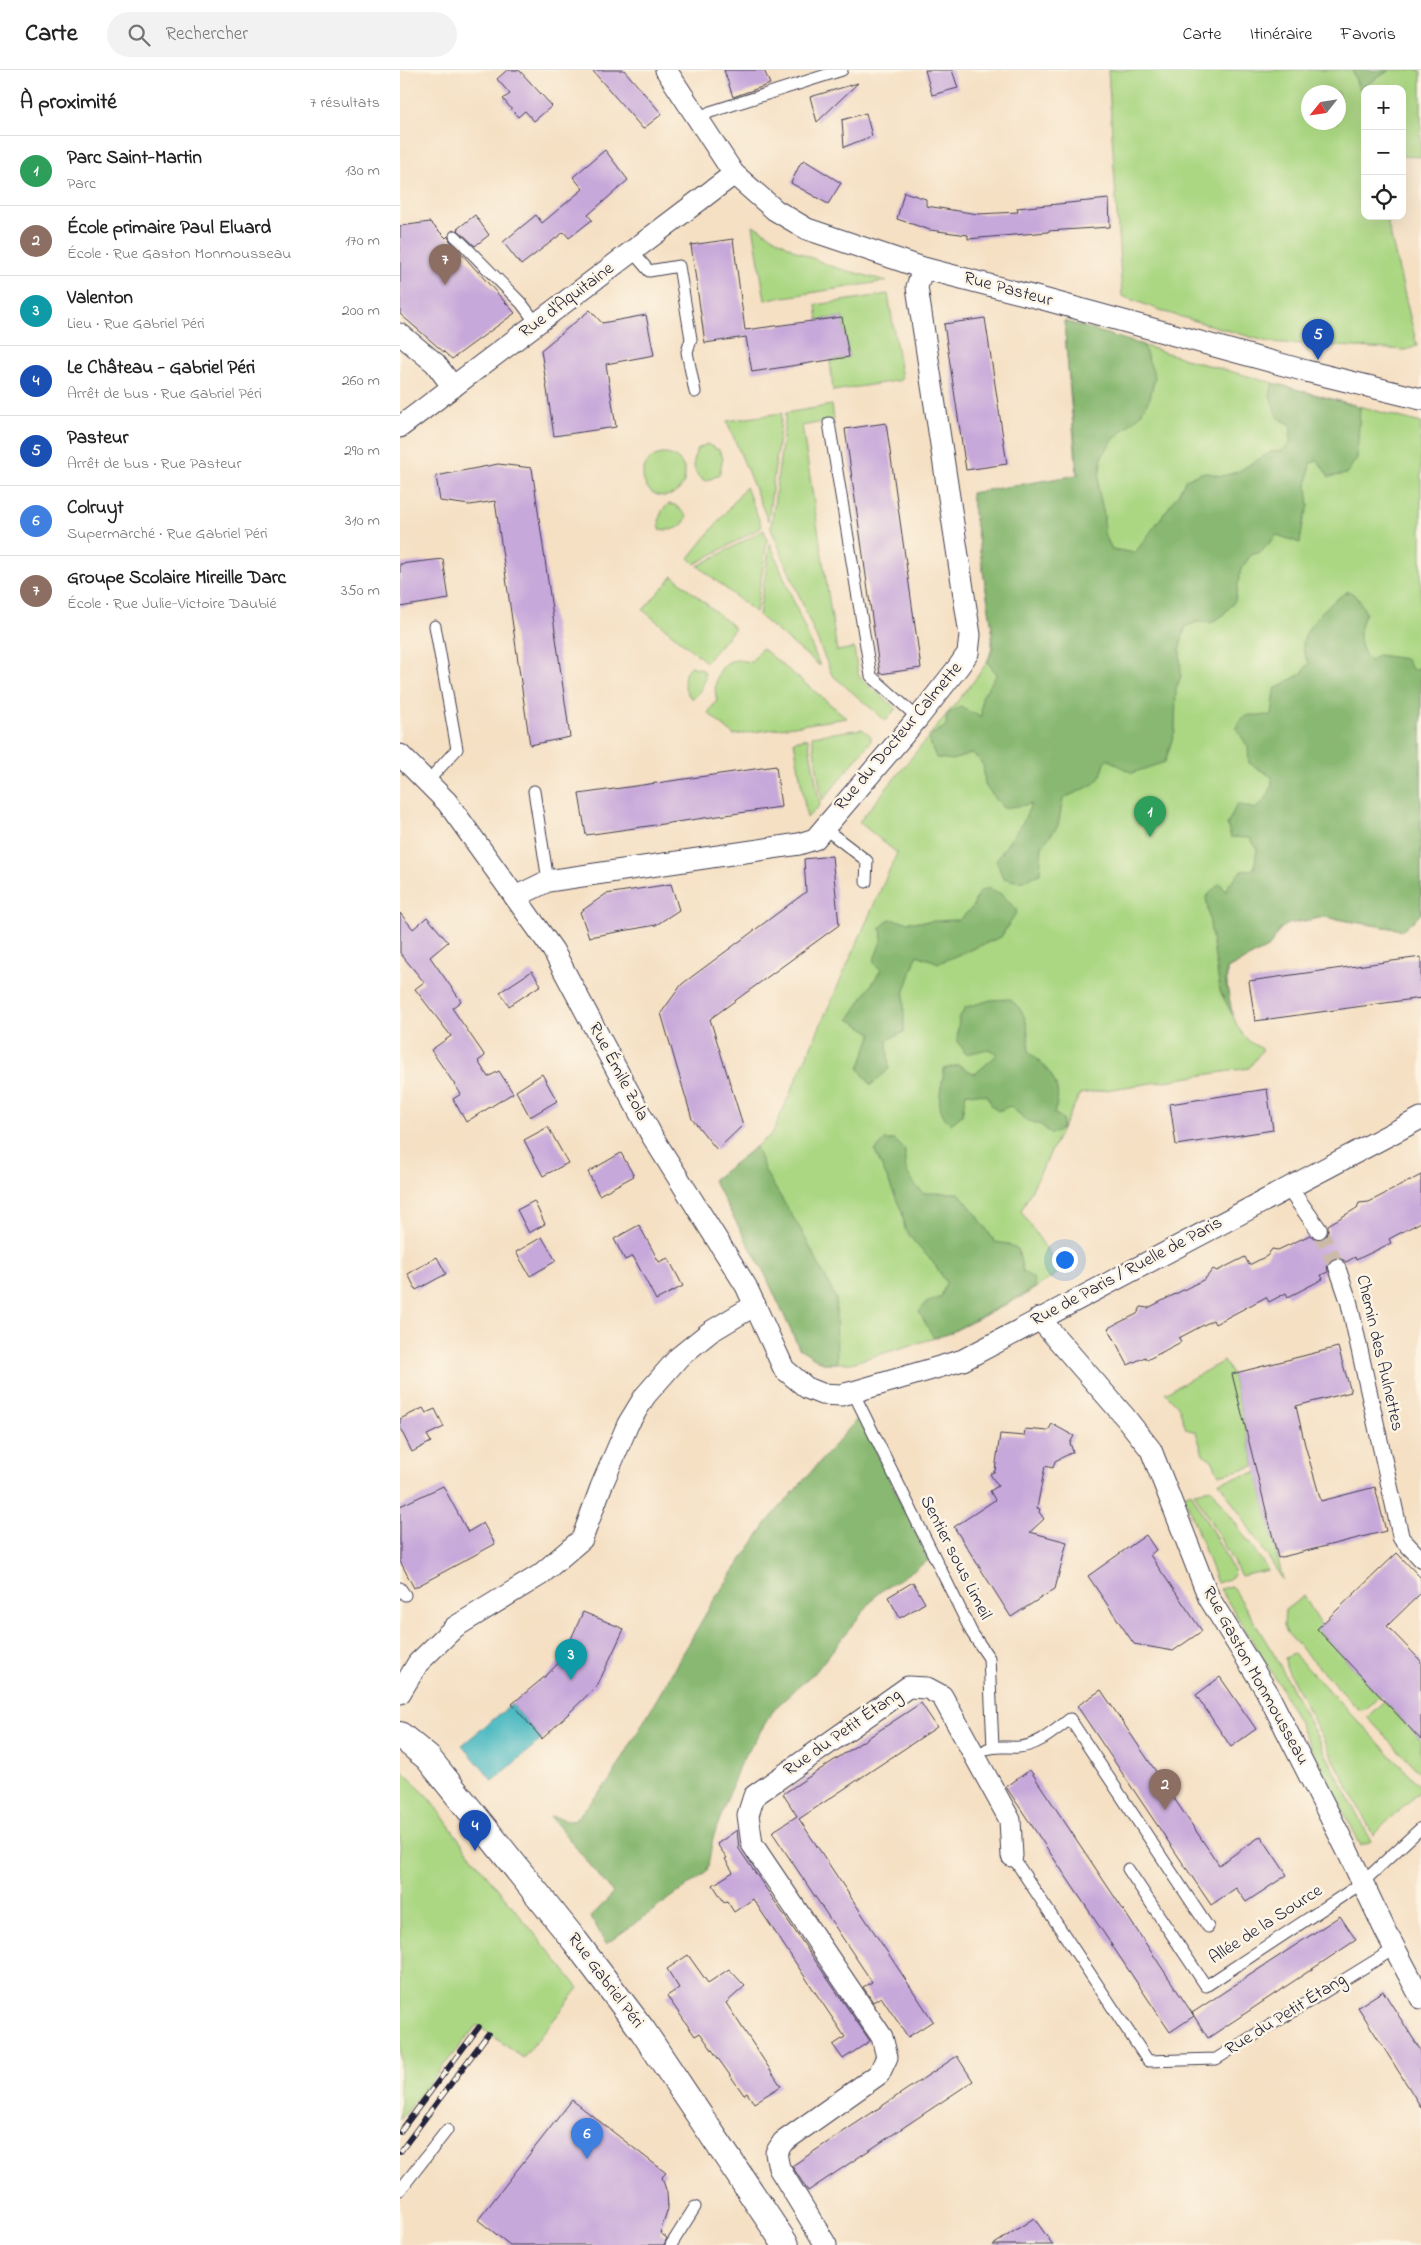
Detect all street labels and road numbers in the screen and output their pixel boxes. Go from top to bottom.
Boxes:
street label: Rue d'Aquitaine [514,256,621,345]
street label: Rue Pasteur [961,266,1056,314]
street label: Rue du Docteur Calmette [829,656,970,817]
street label: Rue Émile Zola [581,1018,655,1126]
street label: Rue de Paris / Ruelle de Paris [1027,1210,1227,1334]
street label: Chemin des Aulnettes [1348,1272,1410,1434]
street label: Sentier sous Limeil [912,1491,998,1625]
street label: Rue Gaston Monmousseau [1195,1582,1315,1770]
street label: Rue du Petit Étang [779,1683,908,1784]
street label: Allée de la Source [1204,1878,1329,1971]
street label: Rue Gabriel Péri [560,1928,650,2034]
street label: Rue du Petit Étang [1220,1967,1352,2064]

